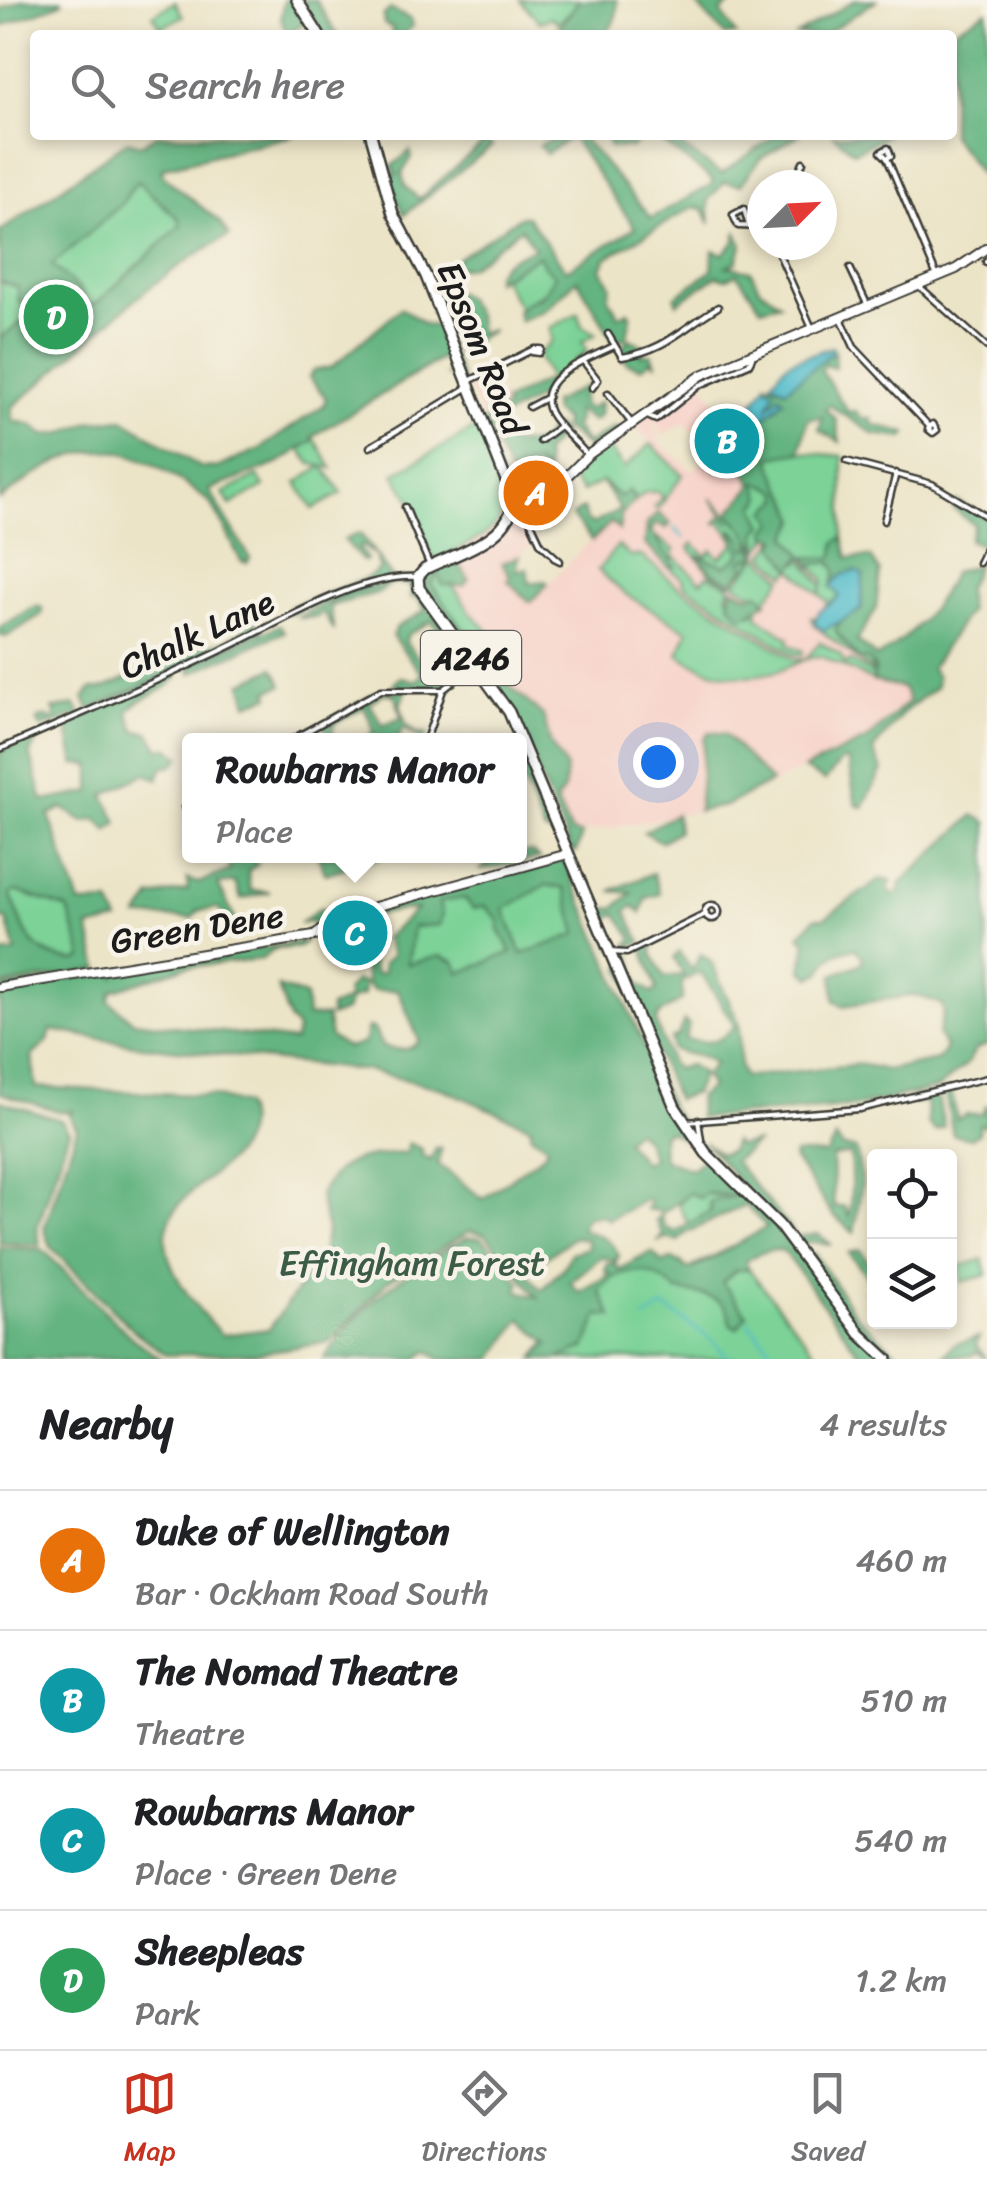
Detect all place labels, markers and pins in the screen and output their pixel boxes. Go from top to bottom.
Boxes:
pin: D [23,280,88,354]
pin: B [694,404,760,478]
pin: A [504,456,568,530]
pin: C [322,896,388,970]

